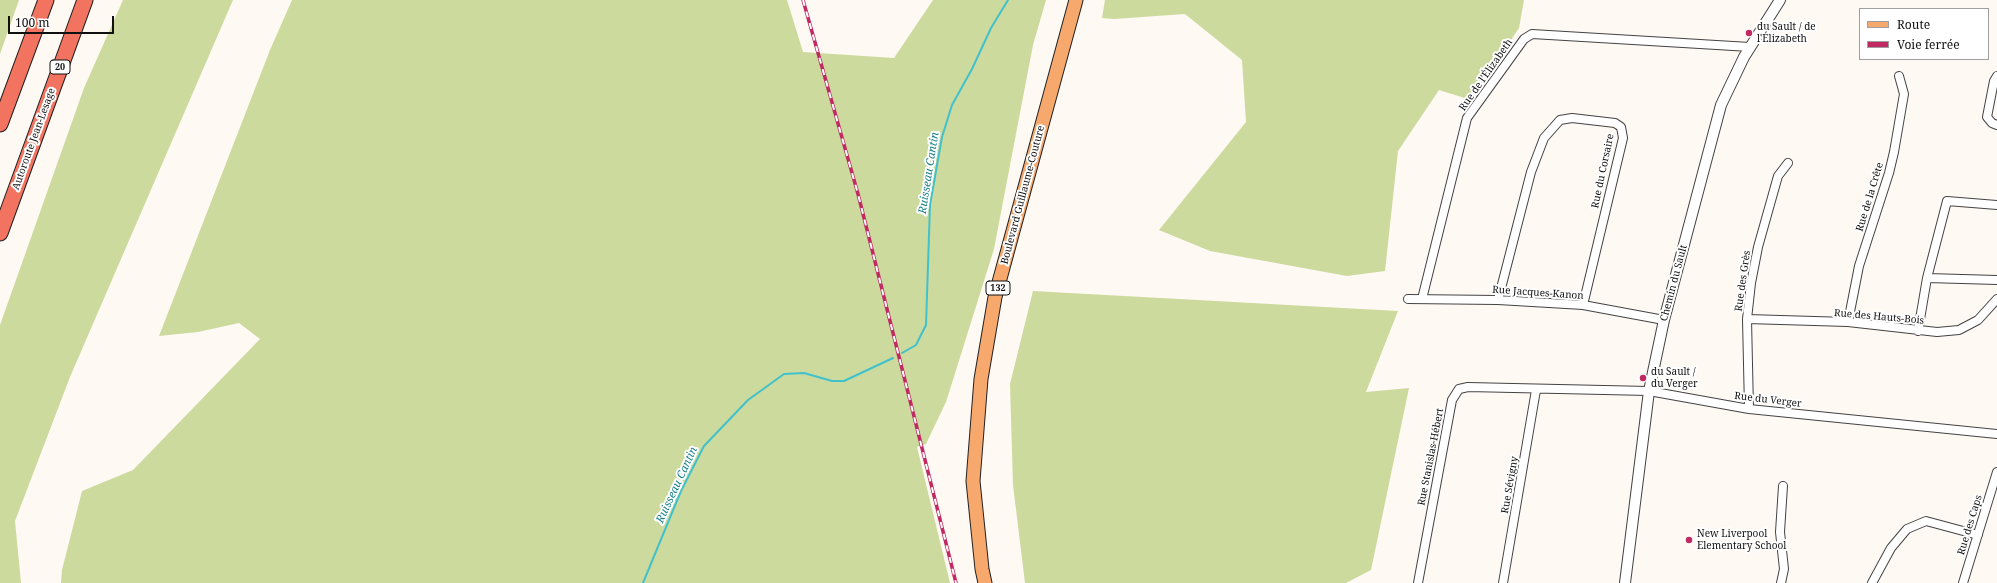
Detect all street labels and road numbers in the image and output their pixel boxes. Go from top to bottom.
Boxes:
street label: Rue de l'Élizabeth [1457,37,1515,113]
road number: 20 [50,60,70,74]
street label: Autoroute Jean-Lesage [10,87,58,191]
street label: Boulevard Guillaume-Couture [999,124,1047,266]
street label: Rue du Corsaire [1589,133,1617,209]
street label: Rue de la Crête [1854,161,1886,233]
street label: Chemin du Sault [1658,243,1690,323]
street label: Rue des Grès [1733,250,1753,312]
road number: 132 [986,281,1010,295]
street label: Rue Jacques-Kanon [1492,284,1584,302]
street label: Rue des Hauts-Bois [1833,307,1925,327]
street label: Rue du Verger [1734,390,1802,410]
street label: Rue Stanislas-Hébert [1416,407,1446,507]
street label: Rue Sévigny [1499,455,1521,515]
street label: Rue des Caps [1955,494,1985,556]

